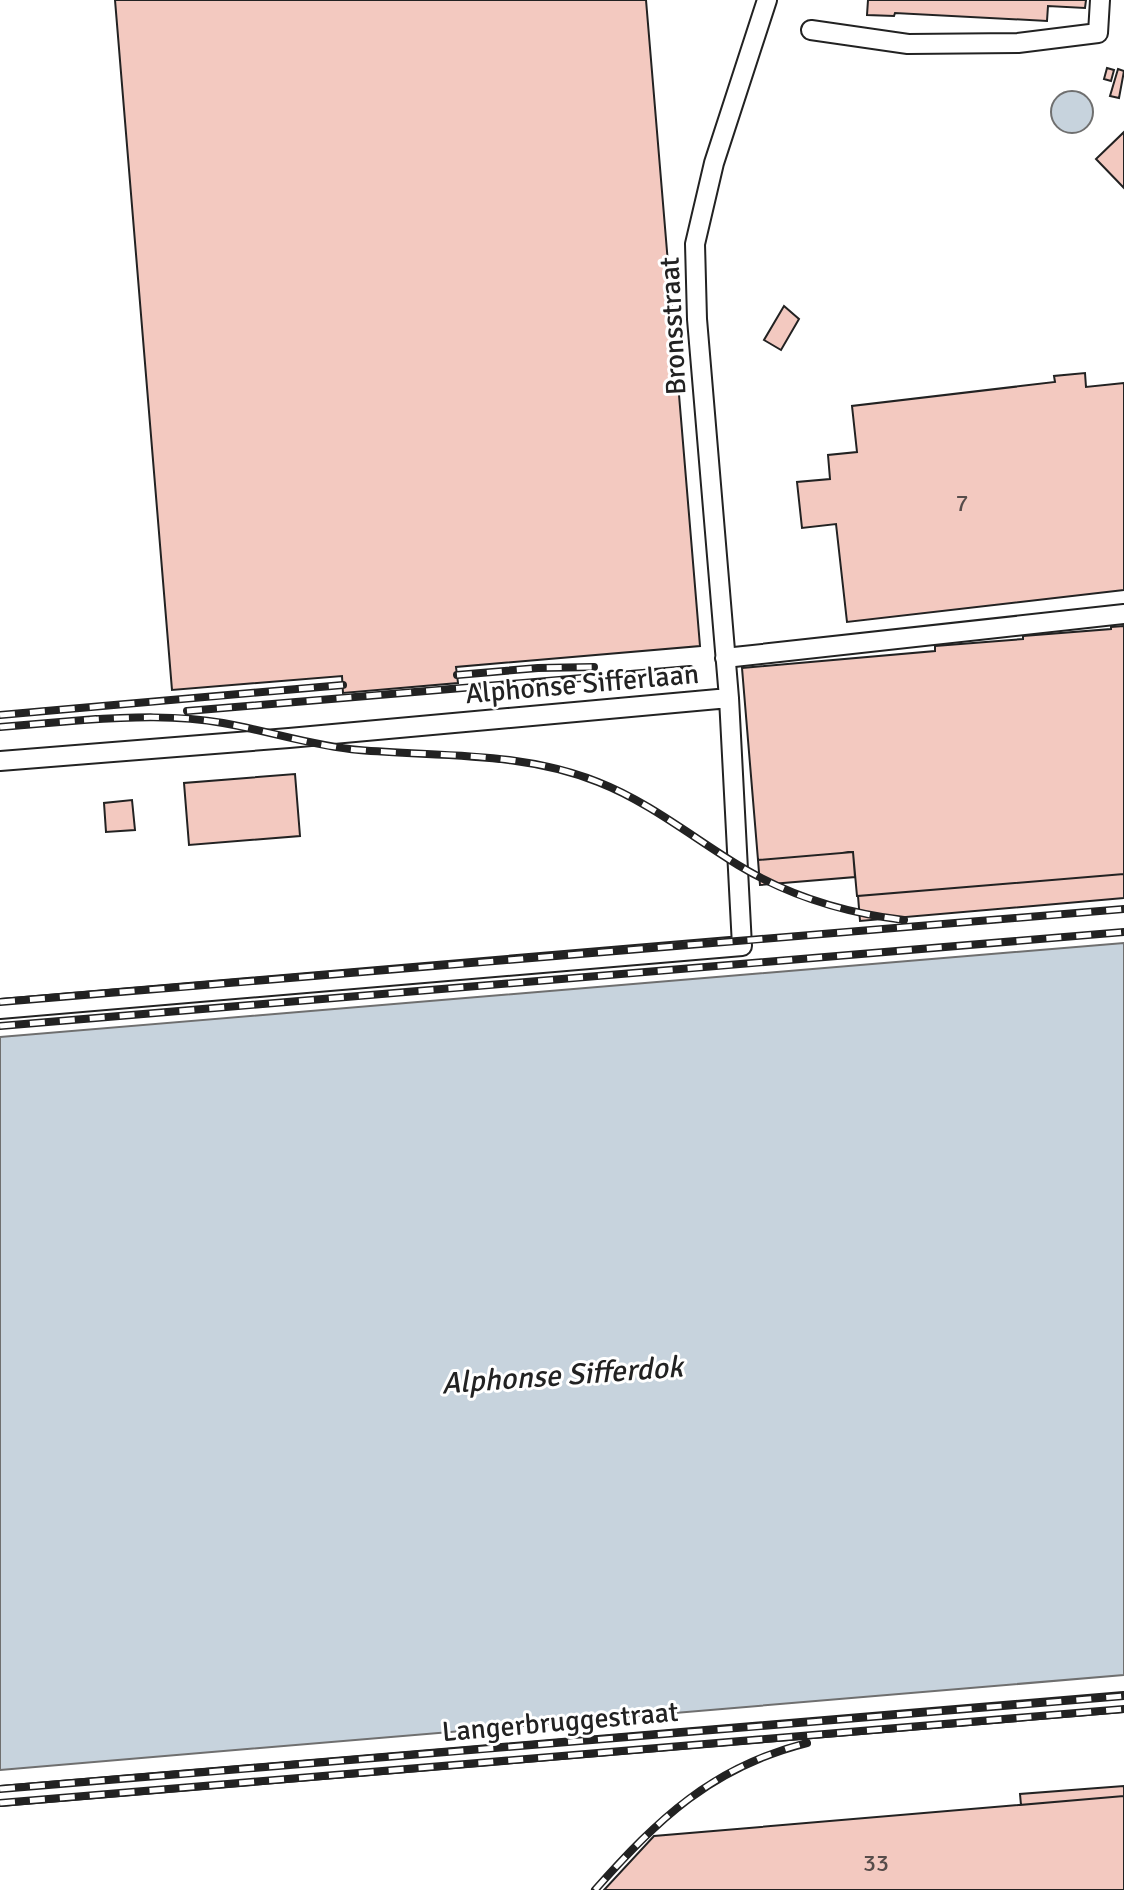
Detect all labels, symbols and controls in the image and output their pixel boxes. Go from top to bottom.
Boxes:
street label: Bronsstraat [652,256,694,396]
house number: 7 [956,488,968,518]
street label: Alphonse Sifferlaan [464,657,700,711]
water label: Alphonse Sifferdok [440,1348,687,1402]
street label: Langerbruggestraat [441,1695,680,1749]
house number: 33 [863,1848,889,1878]

